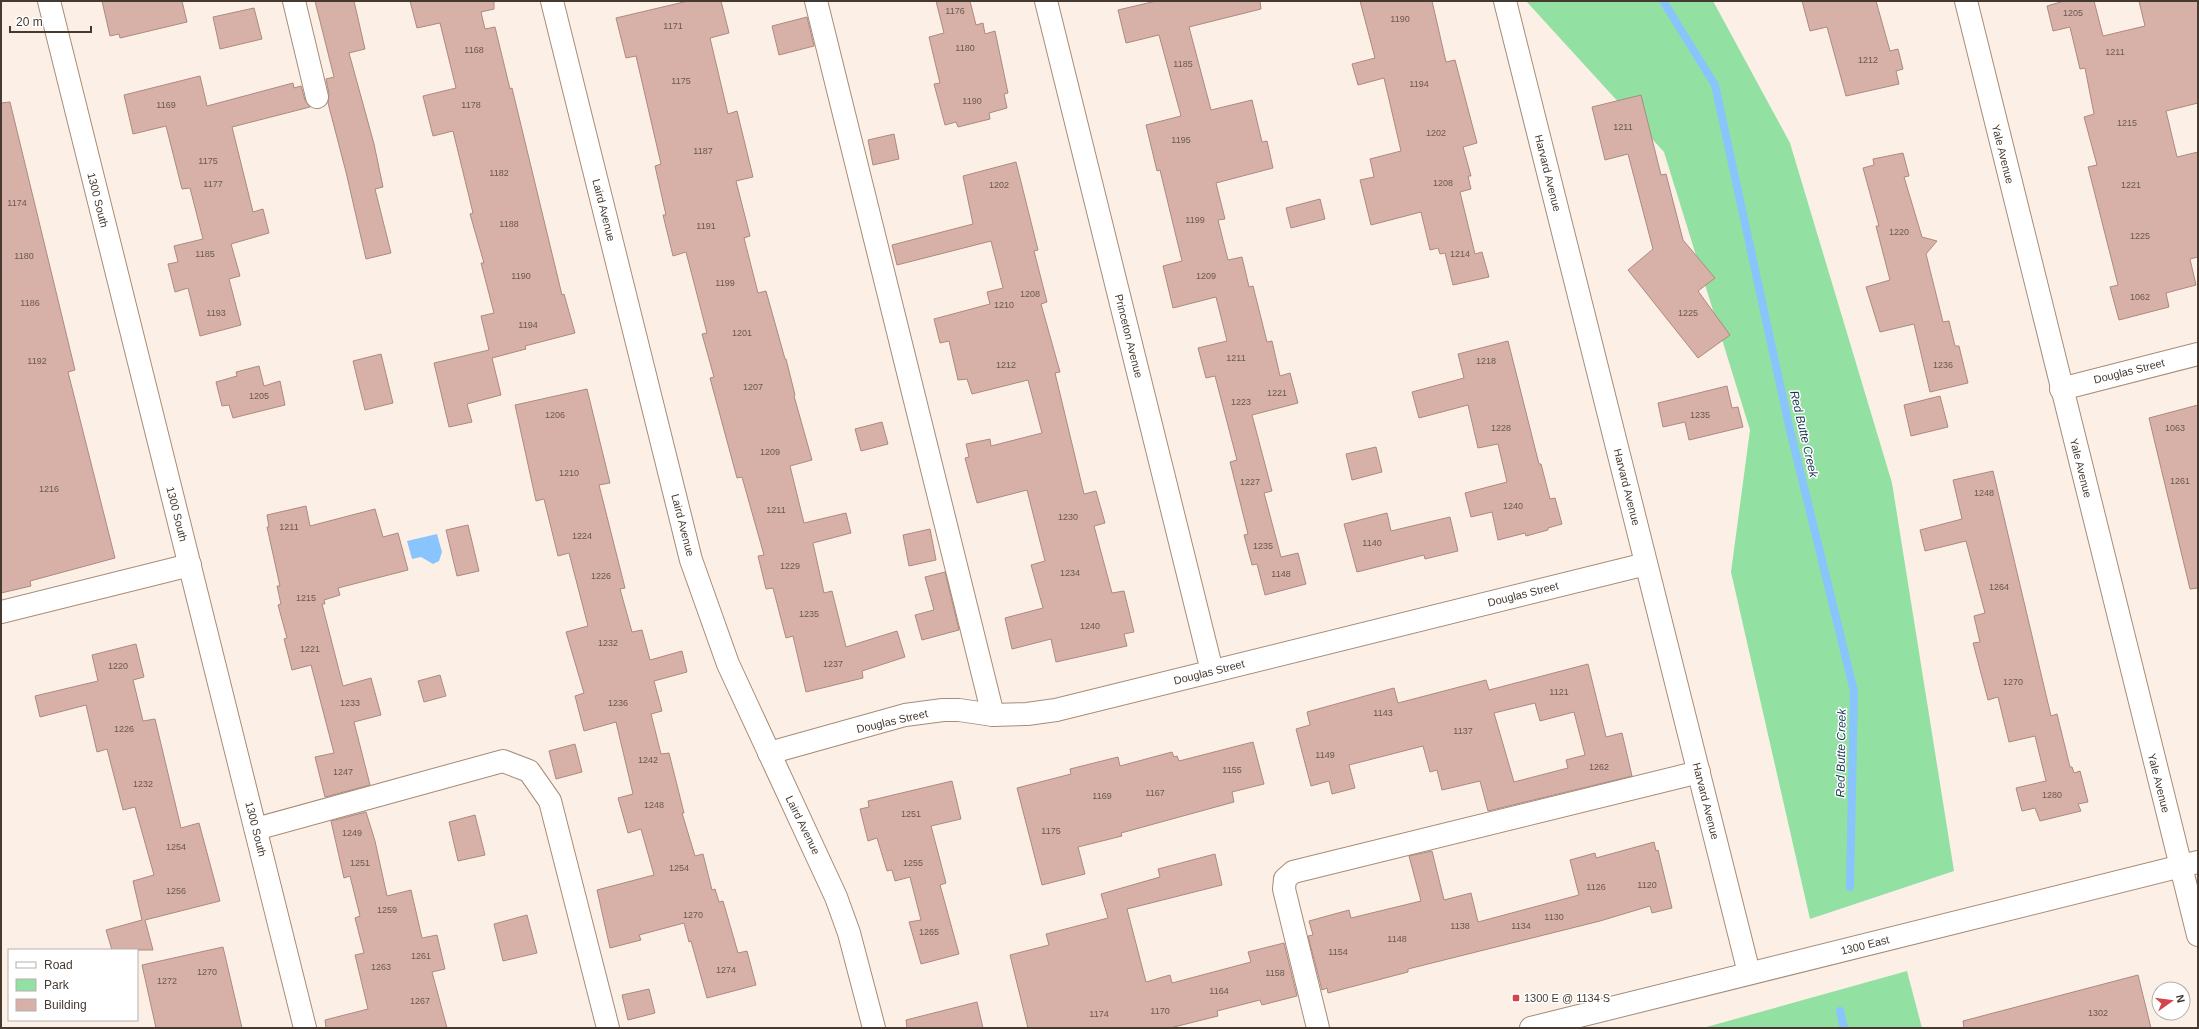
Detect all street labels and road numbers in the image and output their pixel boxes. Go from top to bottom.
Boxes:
street label: Yale Avenue [1990,123,2016,185]
street label: Harvard Avenue [1533,133,1563,213]
street label: 1300 South [85,171,111,229]
street label: Laird Avenue [590,177,618,243]
street label: Princeton Avenue [1113,293,1145,379]
street label: Douglas Street [2092,356,2166,386]
street label: Yale Avenue [2068,437,2094,499]
street label: Harvard Avenue [1612,447,1642,527]
street label: 1300 South [164,485,190,543]
street label: Laird Avenue [669,492,697,558]
street label: Douglas Street [1486,579,1560,609]
street label: Douglas Street [1172,657,1246,687]
street label: Douglas Street [855,707,929,735]
street label: Yale Avenue [2146,752,2172,814]
street label: Harvard Avenue [1691,761,1721,841]
street label: Laird Avenue [784,794,822,856]
street label: 1300 South [243,800,269,858]
street label: 1300 East [1840,933,1890,957]

